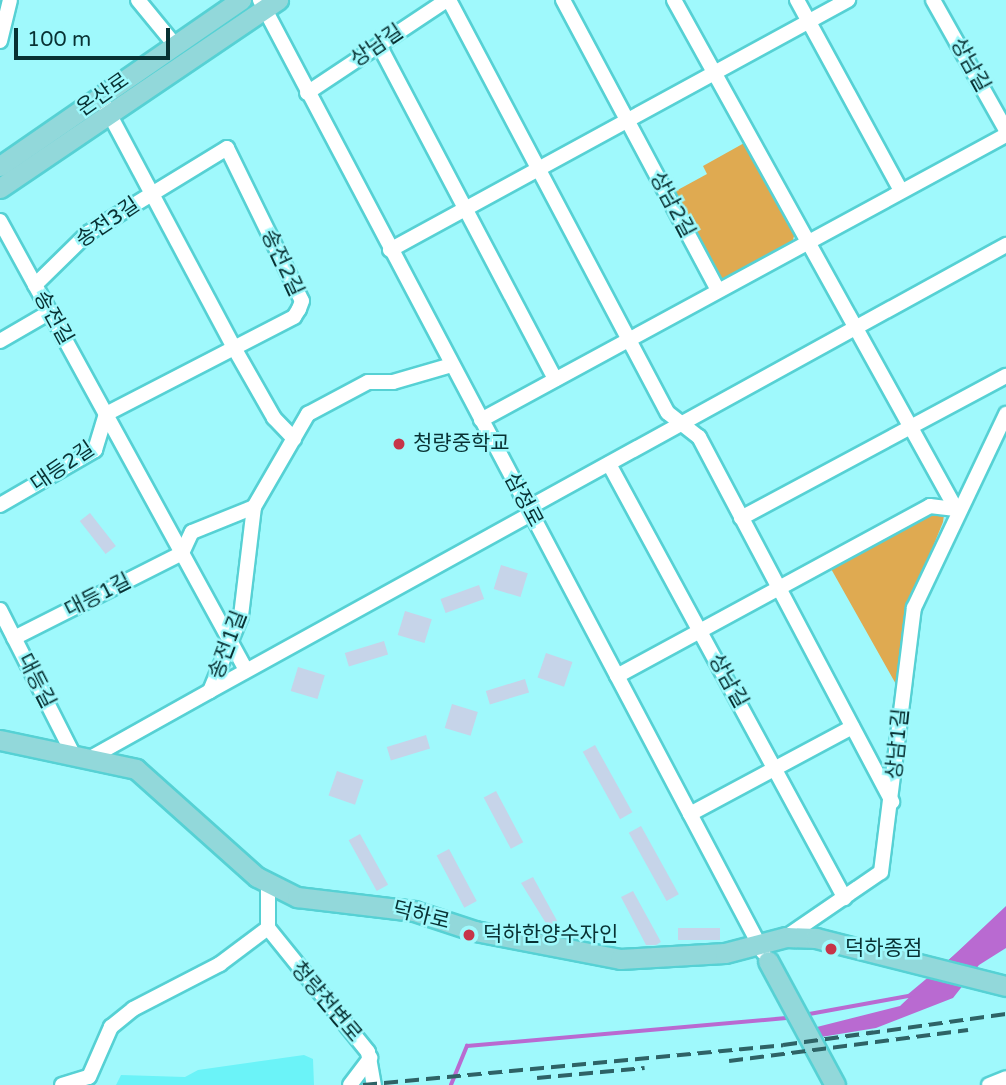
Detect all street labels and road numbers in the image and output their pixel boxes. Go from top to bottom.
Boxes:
street label: 상남길 [346,19,408,73]
street label: 상남길 [945,34,995,96]
street label: 온산로 [72,68,134,122]
street label: 상남2길 [644,168,700,242]
street label: 송전3길 [71,193,145,253]
street label: 송전2길 [256,225,308,301]
street label: 송전길 [28,287,78,349]
street label: 대등2길 [26,437,100,497]
street label: 삼정로 [498,468,548,532]
street label: 대등1길 [61,569,135,623]
street label: 송전1길 [203,607,253,683]
street label: 대등길 [12,649,60,713]
street label: 상남길 [703,650,753,712]
street label: 상남1길 [882,707,914,781]
street label: 덕하로 [390,897,452,935]
street label: 청량천변로 [285,957,367,1047]

